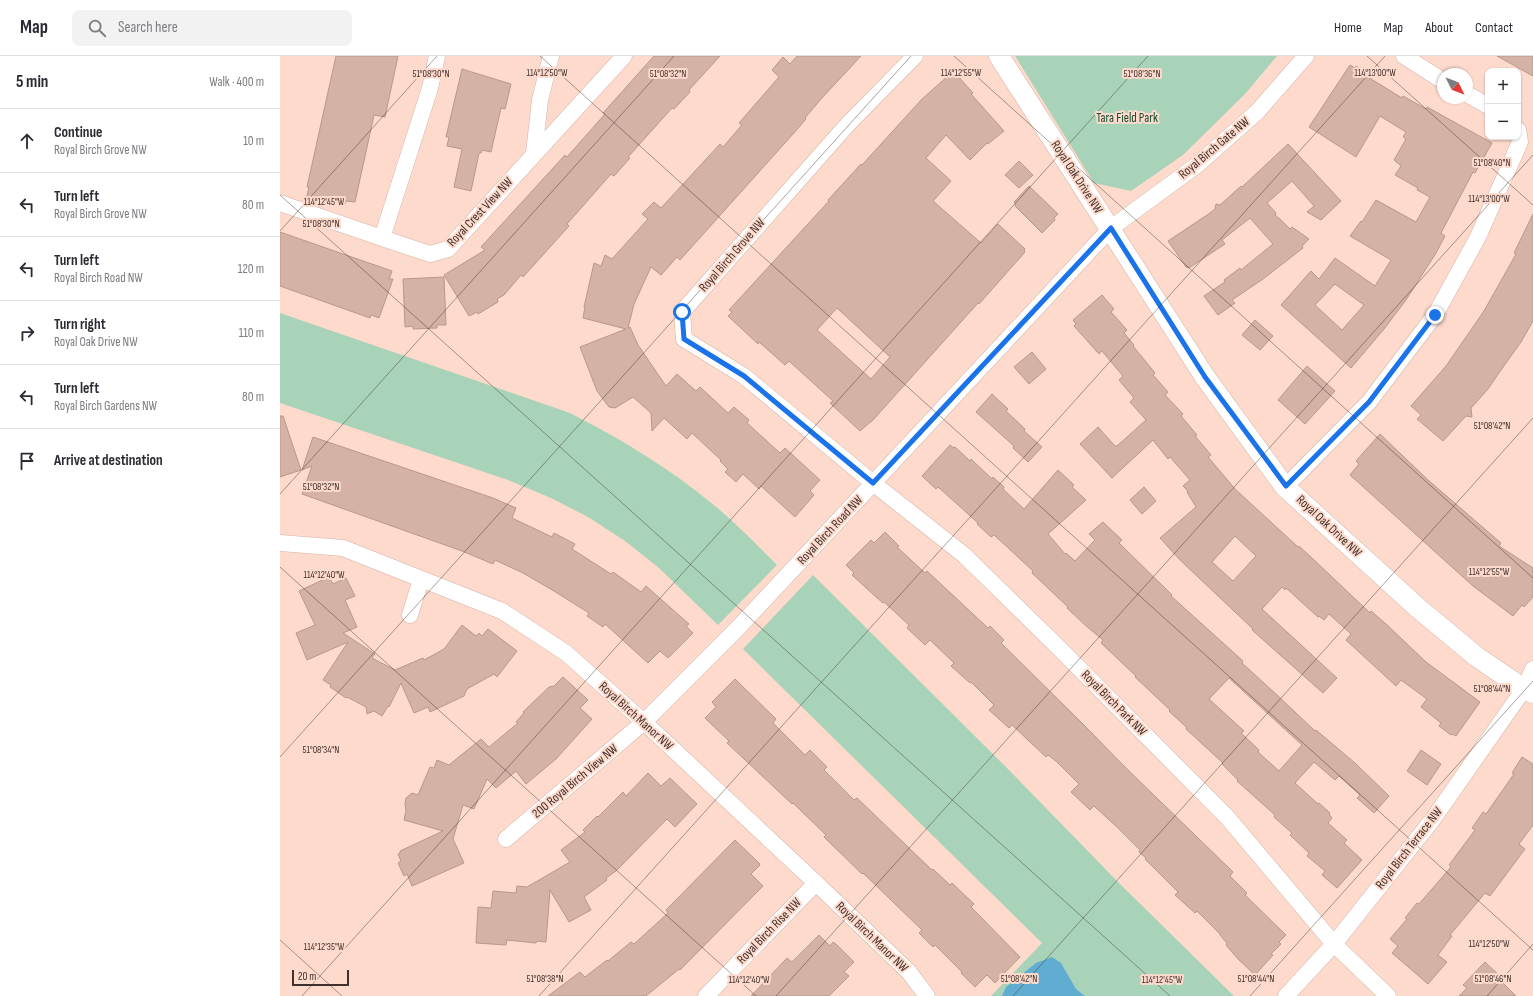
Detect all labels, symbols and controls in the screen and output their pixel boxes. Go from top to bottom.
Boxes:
search box [72,10,352,46]
text: Map [20,16,48,39]
icon: search [86,17,108,39]
text: Search here [118,18,178,37]
text: Home [1334,19,1362,36]
text: Map [1384,19,1403,36]
text: About [1425,19,1453,36]
text: Contact [1475,19,1513,36]
text: 114°12'50"W [527,67,568,79]
text: 114°12'55"W [941,67,982,79]
text: 114°13'00"W [1354,67,1396,79]
text: 51°08'30"N [412,68,450,80]
text: 51°08'32"N [650,68,686,80]
text: 51°08'36"N [1124,68,1160,80]
north arrow [1437,68,1473,104]
map controls [1485,68,1521,140]
button: + [1485,68,1521,104]
text: 5 min [16,72,48,92]
text: Walk · 400 m [209,74,264,90]
button: − [1485,104,1521,140]
park label: Tara Field Park [1096,110,1158,126]
street label: Royal Birch Gate NW [1175,113,1253,182]
text: Continue [54,123,103,142]
icon: ahead [16,130,38,152]
text: 10 m [243,133,264,149]
street label: Royal Oak Drive NW [1048,138,1107,217]
text: Royal Birch Grove NW [54,142,147,158]
text: 51°08'40"N [1473,157,1511,169]
street label: Royal Crest View NW [444,174,517,250]
text: Turn left [54,187,99,206]
text: 114°13'00"W [1468,193,1510,205]
icon: left [16,194,38,216]
text: 114°12'45"W [304,196,345,208]
text: 80 m [242,197,264,213]
text: Royal Birch Grove NW [54,206,147,222]
street label: Royal Birch Grove NW [696,214,769,295]
text: 51°08'30"N [302,218,340,230]
text: Turn left [54,251,99,270]
icon: left [16,258,38,280]
text: 120 m [238,261,264,277]
text: Royal Birch Road NW [54,270,143,286]
route start [673,303,691,321]
route end [1426,306,1444,324]
text: Turn right [54,315,106,334]
icon: right [16,322,38,344]
text: 110 m [239,325,264,341]
text: Royal Oak Drive NW [54,334,138,350]
text: Turn left [54,379,99,398]
icon: left [16,386,38,408]
text: 80 m [242,389,264,405]
text: Royal Birch Gardens NW [54,398,157,414]
text: 51°08'42"N [1474,420,1510,432]
icon: arrive [16,450,38,472]
text: Arrive at destination [54,451,163,470]
text: 51°08'32"N [303,481,339,493]
street label: Royal Birch Road NW [794,492,867,568]
street label: Royal Oak Drive NW [1293,492,1365,561]
text: 114°12'55"W [1469,566,1510,578]
text: 114°12'40"W [303,569,345,581]
street label: Royal Birch Park NW [1078,667,1151,740]
street label: Royal Birch Manor NW [595,678,677,754]
text: 51°08'44"N [1474,683,1510,695]
street label: 200 Royal Birch View NW [529,740,622,822]
text: 51°08'34"N [303,744,339,756]
street label: Royal Birch Terrace NW [1372,803,1446,892]
street label: Royal Birch Rise NW [734,894,805,967]
street label: Royal Birch Manor NW [832,898,912,976]
text: 114°12'50"W [1469,938,1510,950]
text: 114°12'35"W [304,941,345,953]
scale bar [292,968,349,987]
text: 20 m [298,970,316,983]
text: 51°08'38"N [527,973,563,985]
text: 51°08'42"N [1001,973,1037,985]
text: 51°08'44"N [1238,973,1274,985]
text: 51°08'46"N [1475,973,1511,985]
text: 114°12'40"W [728,974,770,986]
text: 114°12'45"W [1142,974,1183,986]

